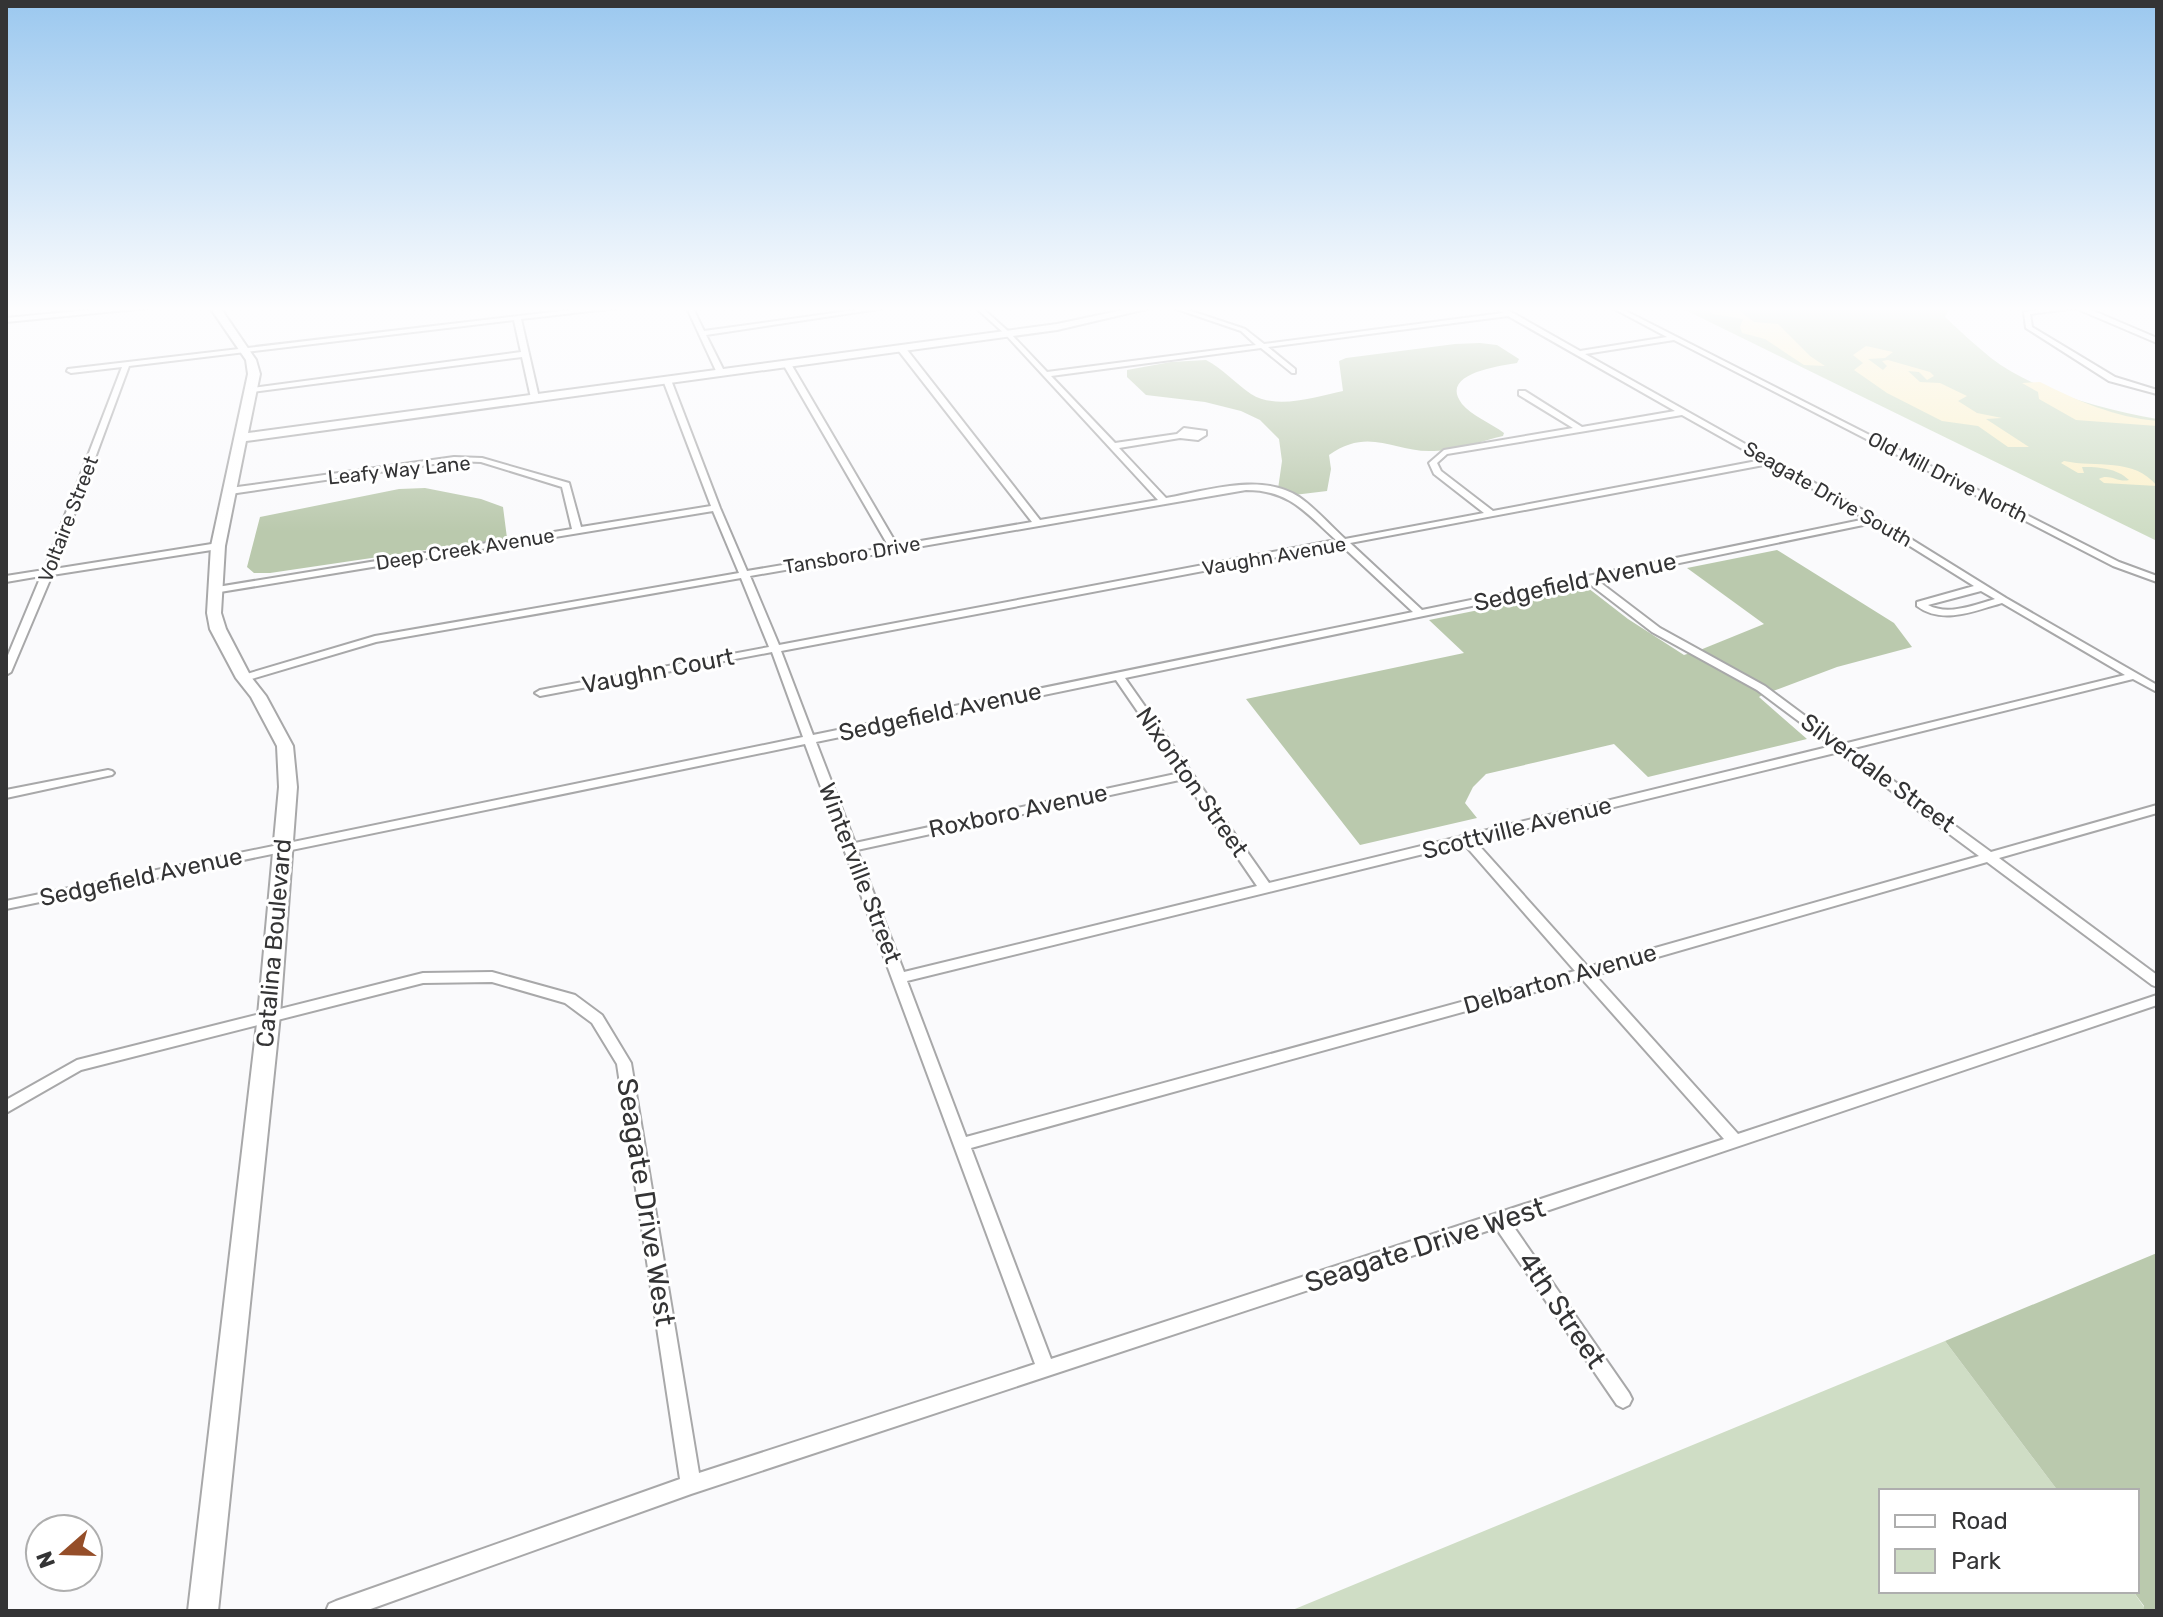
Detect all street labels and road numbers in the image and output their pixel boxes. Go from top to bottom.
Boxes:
street label: Old Mill Drive North [1864,426,2032,528]
street label: Seagate Drive South [1740,436,1916,552]
street label: Leafy Way Lane [326,451,472,489]
street label: Voltaire Street [33,452,103,586]
street label: Deep Creek Avenue [374,523,556,575]
street label: Tansboro Drive [782,531,922,579]
street label: Vaughn Avenue [1200,532,1348,580]
street label: Sedgefield Avenue [1471,547,1679,617]
street label: Vaughn Court [580,643,736,699]
street label: Sedgefield Avenue [836,677,1044,747]
street label: Nixonton Street [1130,702,1254,862]
street label: Silverdale Street [1795,708,1961,838]
street label: Roxboro Avenue [926,778,1110,844]
street label: Winterville Street [813,779,907,967]
street label: Scottville Avenue [1419,791,1615,865]
street label: Catalina Boulevard [251,837,297,1049]
street label: Sedgefield Avenue [37,842,245,912]
street label: Delbarton Avenue [1460,938,1660,1020]
street label: Seagate Drive West [610,1076,682,1328]
street label: Seagate Drive West [1301,1191,1549,1299]
street label: 4th Street [1511,1246,1613,1374]

